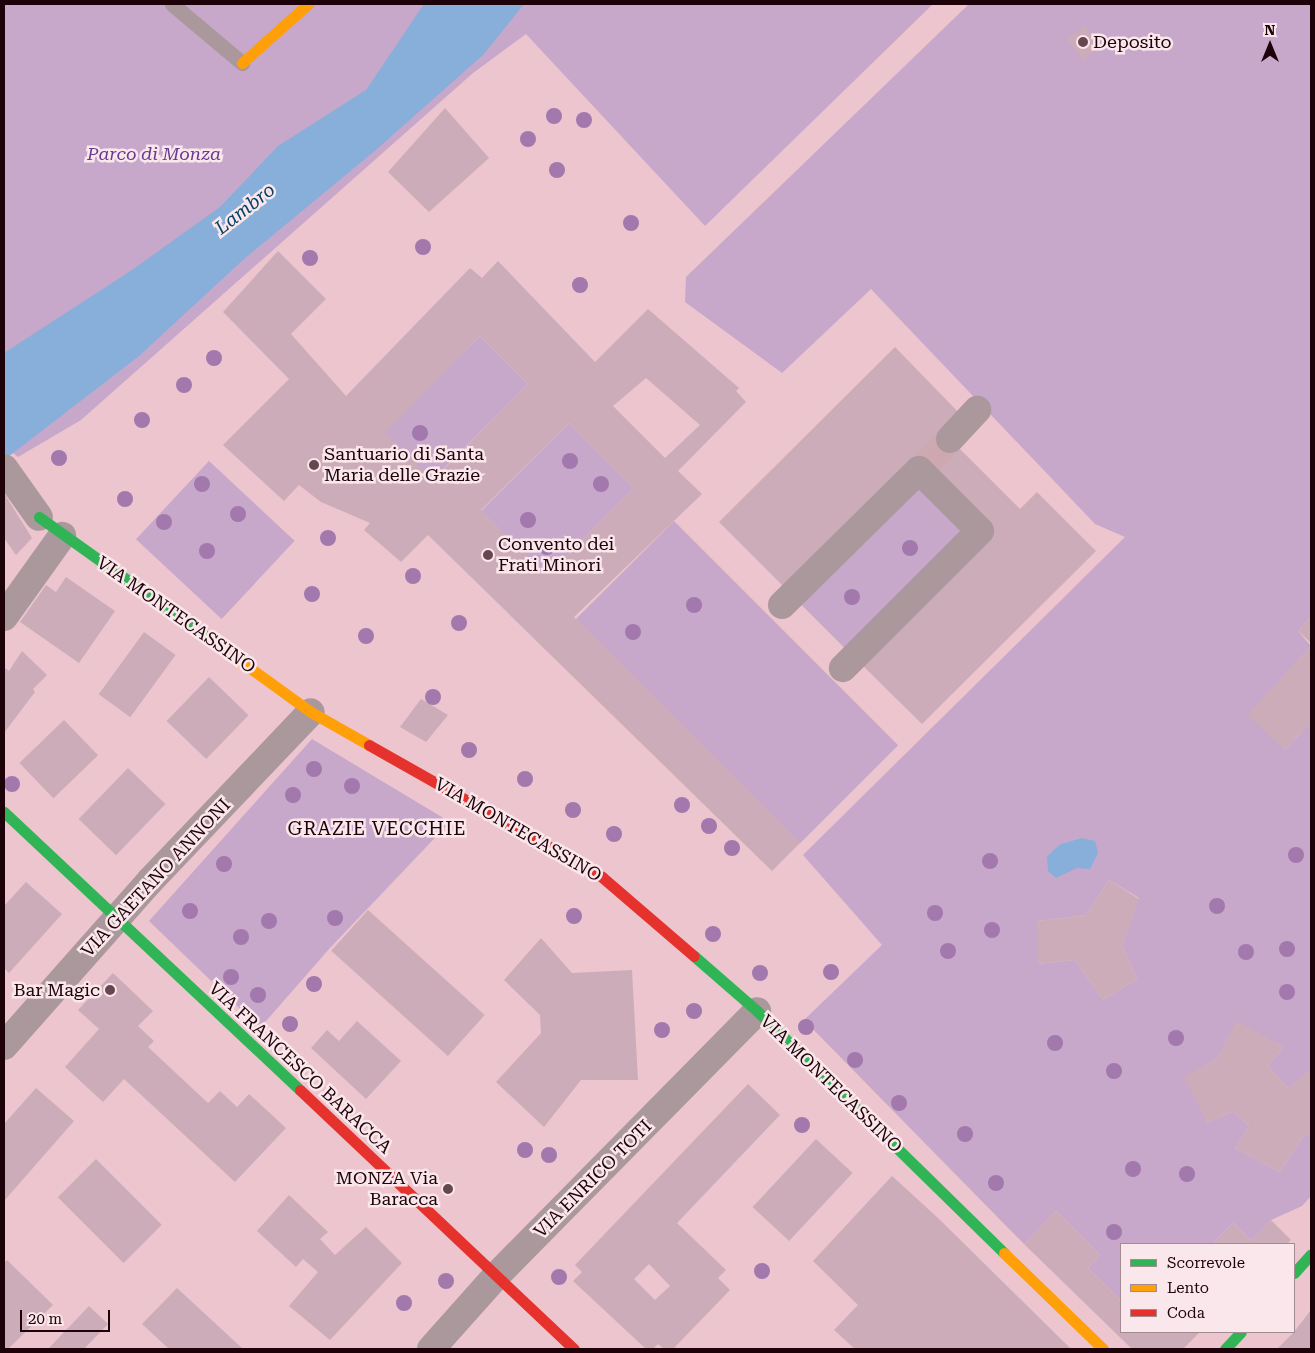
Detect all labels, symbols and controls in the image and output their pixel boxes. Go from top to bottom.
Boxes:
north arrow [1245,20,1295,70]
text: N [1265,22,1275,38]
place label: Deposito [1093,31,1172,53]
marker: Deposito [1077,36,1089,48]
park label: Parco di Monza [87,143,221,165]
water label: Lambro [210,178,280,240]
place label: Santuario di Santa Maria delle Grazie [324,444,484,486]
marker: Santuario di Santa Maria delle Grazie [308,459,320,471]
place label: Convento dei Frati Minori [498,534,614,576]
marker: Convento dei Frati Minori [482,549,494,561]
street label: VIA MONTECASSINO [92,552,260,678]
street label: VIA MONTECASSINO [431,773,605,887]
street label: VIA GAETANO ANNONI [77,794,235,962]
district label: GRAZIE VECCHIE [286,818,468,840]
street label: VIA FRANCESCO BARACCA [204,978,396,1158]
place label: Bar Magic [14,979,100,1001]
marker: Bar Magic [104,984,116,996]
street label: VIA MONTECASSINO [755,1011,907,1157]
street label: VIA ENRICO TOTI [530,1116,656,1242]
place label: MONZA Via Baracca [336,1168,438,1210]
marker: MONZA Via Baracca [442,1183,454,1195]
legend [1120,1243,1295,1333]
text: Scorrevole [1167,1254,1245,1272]
text: Lento [1167,1279,1209,1297]
scale bar [22,1300,112,1332]
text: Coda [1167,1304,1205,1322]
text: 20 m [28,1310,62,1328]

